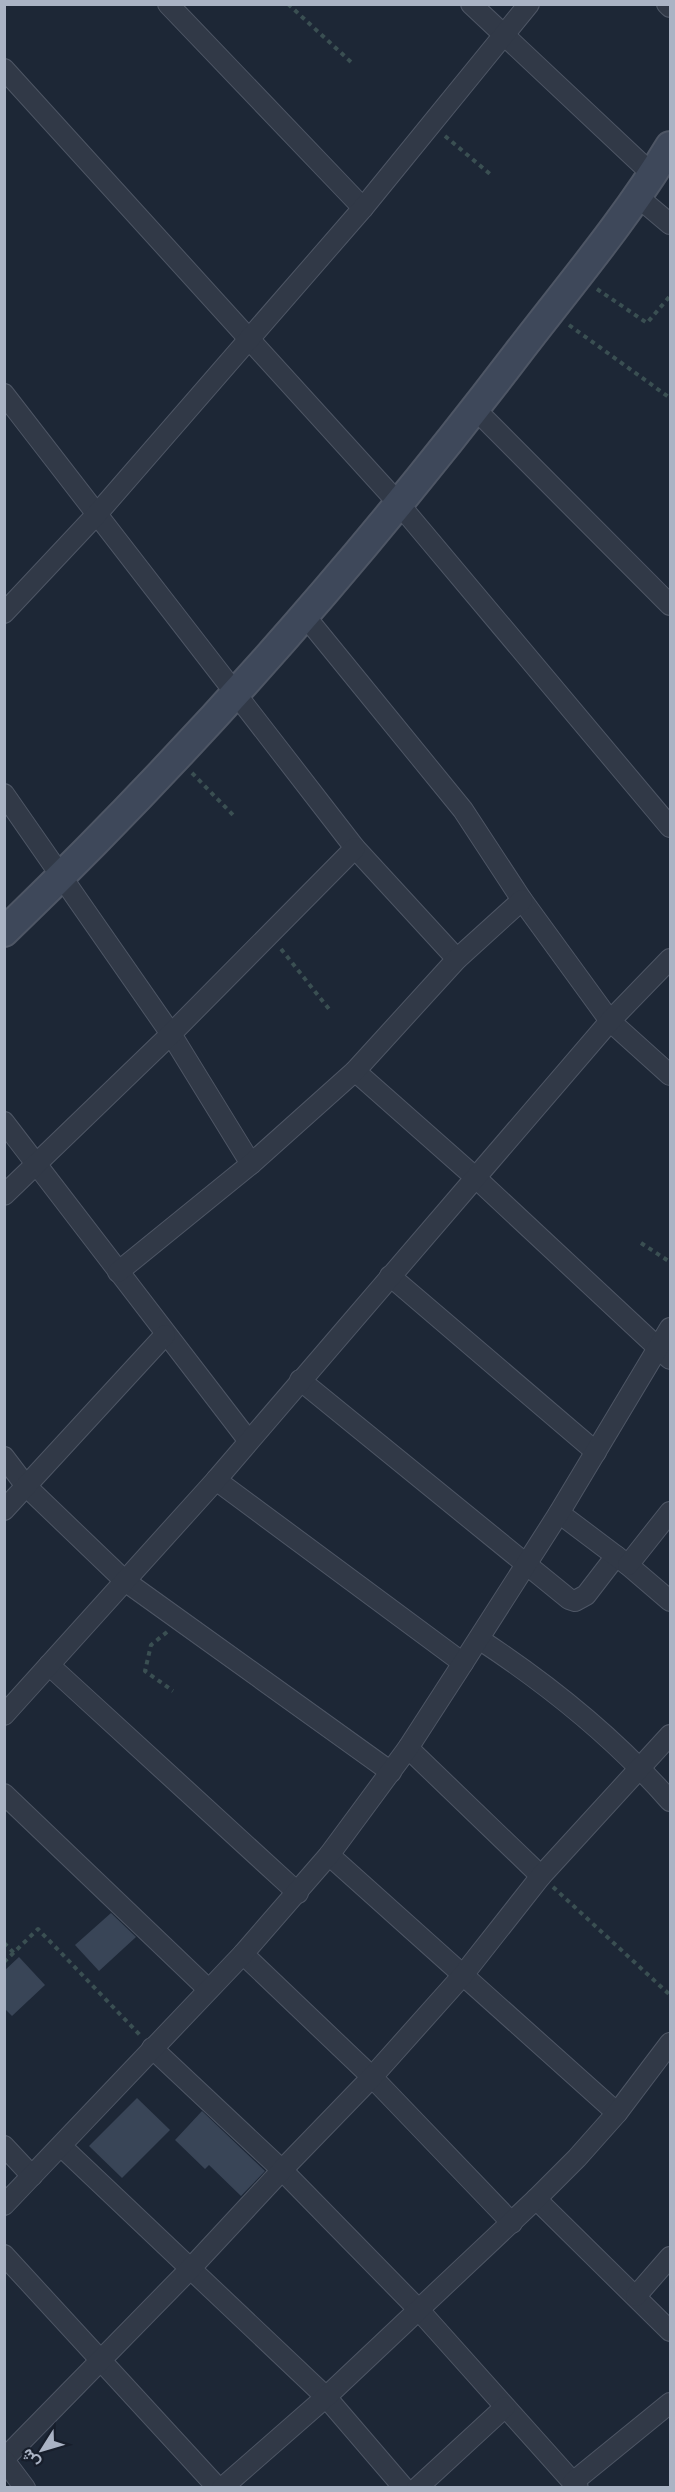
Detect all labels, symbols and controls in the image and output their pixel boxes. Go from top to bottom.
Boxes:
north arrow [12,2420,72,2480]
text: ش [15,2444,45,2473]

